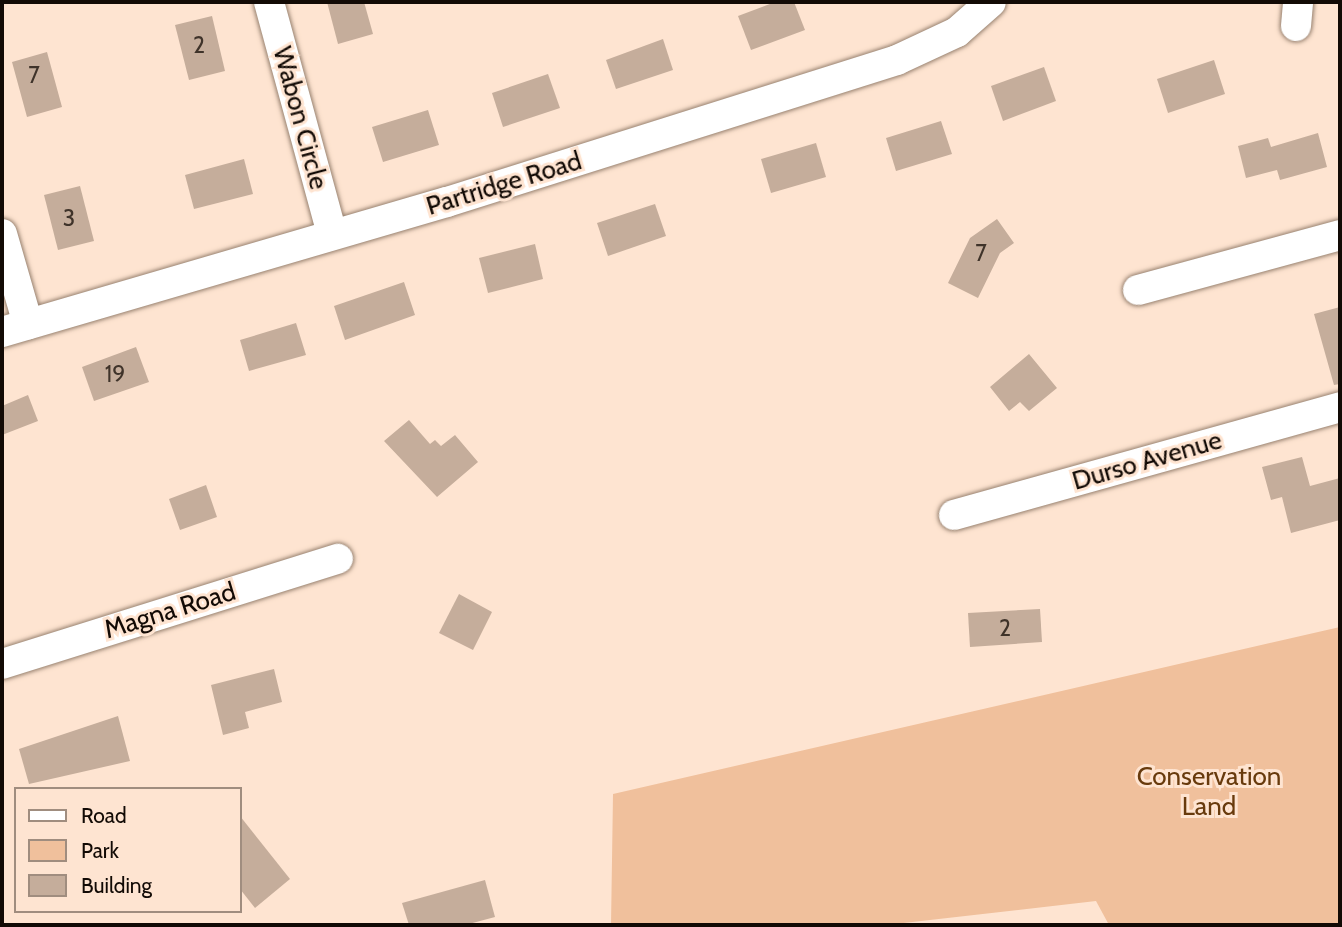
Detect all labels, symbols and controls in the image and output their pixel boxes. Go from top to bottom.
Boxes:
house number: 2 [193,31,205,59]
street label: Wabon Circle [266,43,334,193]
house number: 7 [28,61,40,89]
street label: Partridge Road [423,146,585,222]
house number: 3 [63,204,75,232]
house number: 7 [975,239,987,267]
house number: 19 [105,360,125,388]
street label: Durso Avenue [1069,425,1225,497]
street label: Magna Road [101,576,239,646]
house number: 2 [999,614,1011,642]
park label: Conservation Land [1137,761,1281,822]
legend [14,787,242,913]
text: Road [81,803,127,828]
text: Park [81,838,119,863]
text: Building [81,873,152,898]

